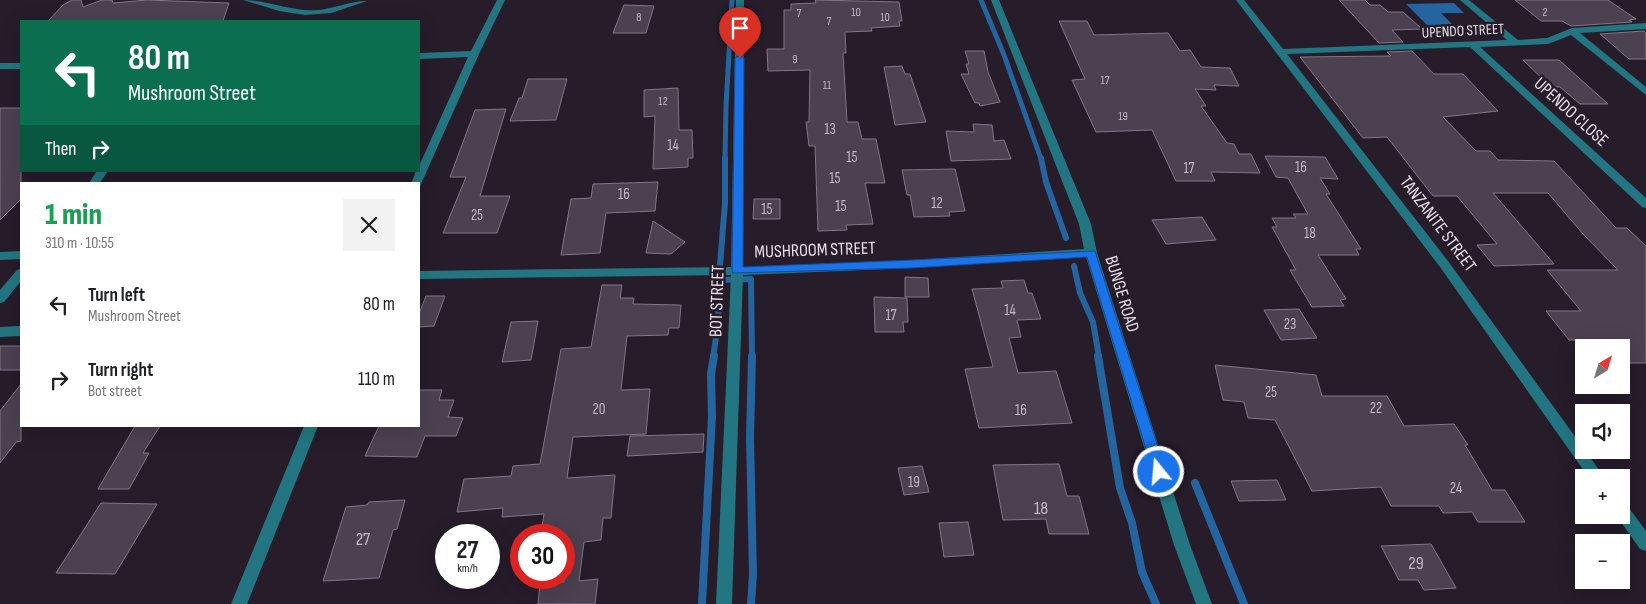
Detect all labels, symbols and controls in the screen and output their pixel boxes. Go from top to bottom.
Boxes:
house number: 10 [851,5,861,20]
house number: 2 [1543,5,1548,20]
house number: 7 [797,6,802,21]
pin [719,7,761,58]
house number: 8 [636,10,642,25]
house number: 10 [880,10,890,25]
icon: arrive [726,14,754,42]
house number: 7 [827,14,832,29]
street label: UPENDO STREET [1421,19,1505,43]
text: 80 m [128,37,190,80]
icon: left [45,40,110,105]
house number: 9 [792,52,798,67]
house number: 17 [1101,73,1110,88]
street label: UPENDO CLOSE [1530,73,1612,151]
house number: 11 [823,78,832,93]
text: Mushroom Street [128,80,256,107]
house number: 12 [658,94,668,109]
house number: 19 [1118,109,1128,124]
house number: 13 [824,120,836,139]
icon: right [86,135,114,163]
house number: 14 [667,136,679,155]
text: Then [45,138,76,161]
house number: 15 [846,148,858,167]
house number: 16 [1295,158,1307,177]
house number: 17 [1183,159,1195,178]
house number: 15 [829,169,841,188]
street label: TANZANITE STREET [1395,172,1481,276]
house number: 16 [618,185,630,204]
house number: 12 [931,194,943,213]
text: 1 min [45,197,102,233]
house number: 15 [835,197,847,216]
button: close [343,199,395,251]
house number: 15 [761,200,773,219]
house number: 25 [471,206,483,225]
house number: 18 [1304,224,1316,243]
text: 310 m · 10:55 [45,234,114,253]
street label: MUSHROOM STREET [754,237,876,263]
street label: BUNGE ROAD [1100,253,1144,335]
street label: BOT STREET [705,265,729,337]
text: Turn left [88,284,145,307]
icon: left [45,291,73,319]
text: 80 m [363,293,395,316]
house number: 14 [1004,301,1016,320]
house number: 17 [885,306,897,325]
text: Mushroom Street [88,307,181,326]
house number: 23 [1284,315,1296,334]
north arrow [1575,339,1630,394]
map controls [1575,339,1630,589]
text: Turn right [88,359,153,382]
icon: right [45,366,73,394]
text: 110 m [358,368,395,391]
text: Bot street [88,382,142,401]
house number: 25 [1265,383,1277,402]
house number: 22 [1370,399,1382,418]
house number: 20 [593,400,605,419]
house number: 16 [1015,401,1027,420]
button: sound [1575,404,1630,459]
position arrow [1132,445,1184,497]
button: + [1575,469,1630,524]
house number: 19 [908,473,920,492]
house number: 24 [1450,479,1462,498]
house number: 18 [1034,498,1048,519]
speed limit sign: 30 [510,524,575,589]
house number: 27 [356,529,371,550]
button: − [1575,534,1630,589]
text: 27 [457,535,478,566]
house number: 29 [1408,553,1424,574]
text: km/h [457,561,478,576]

